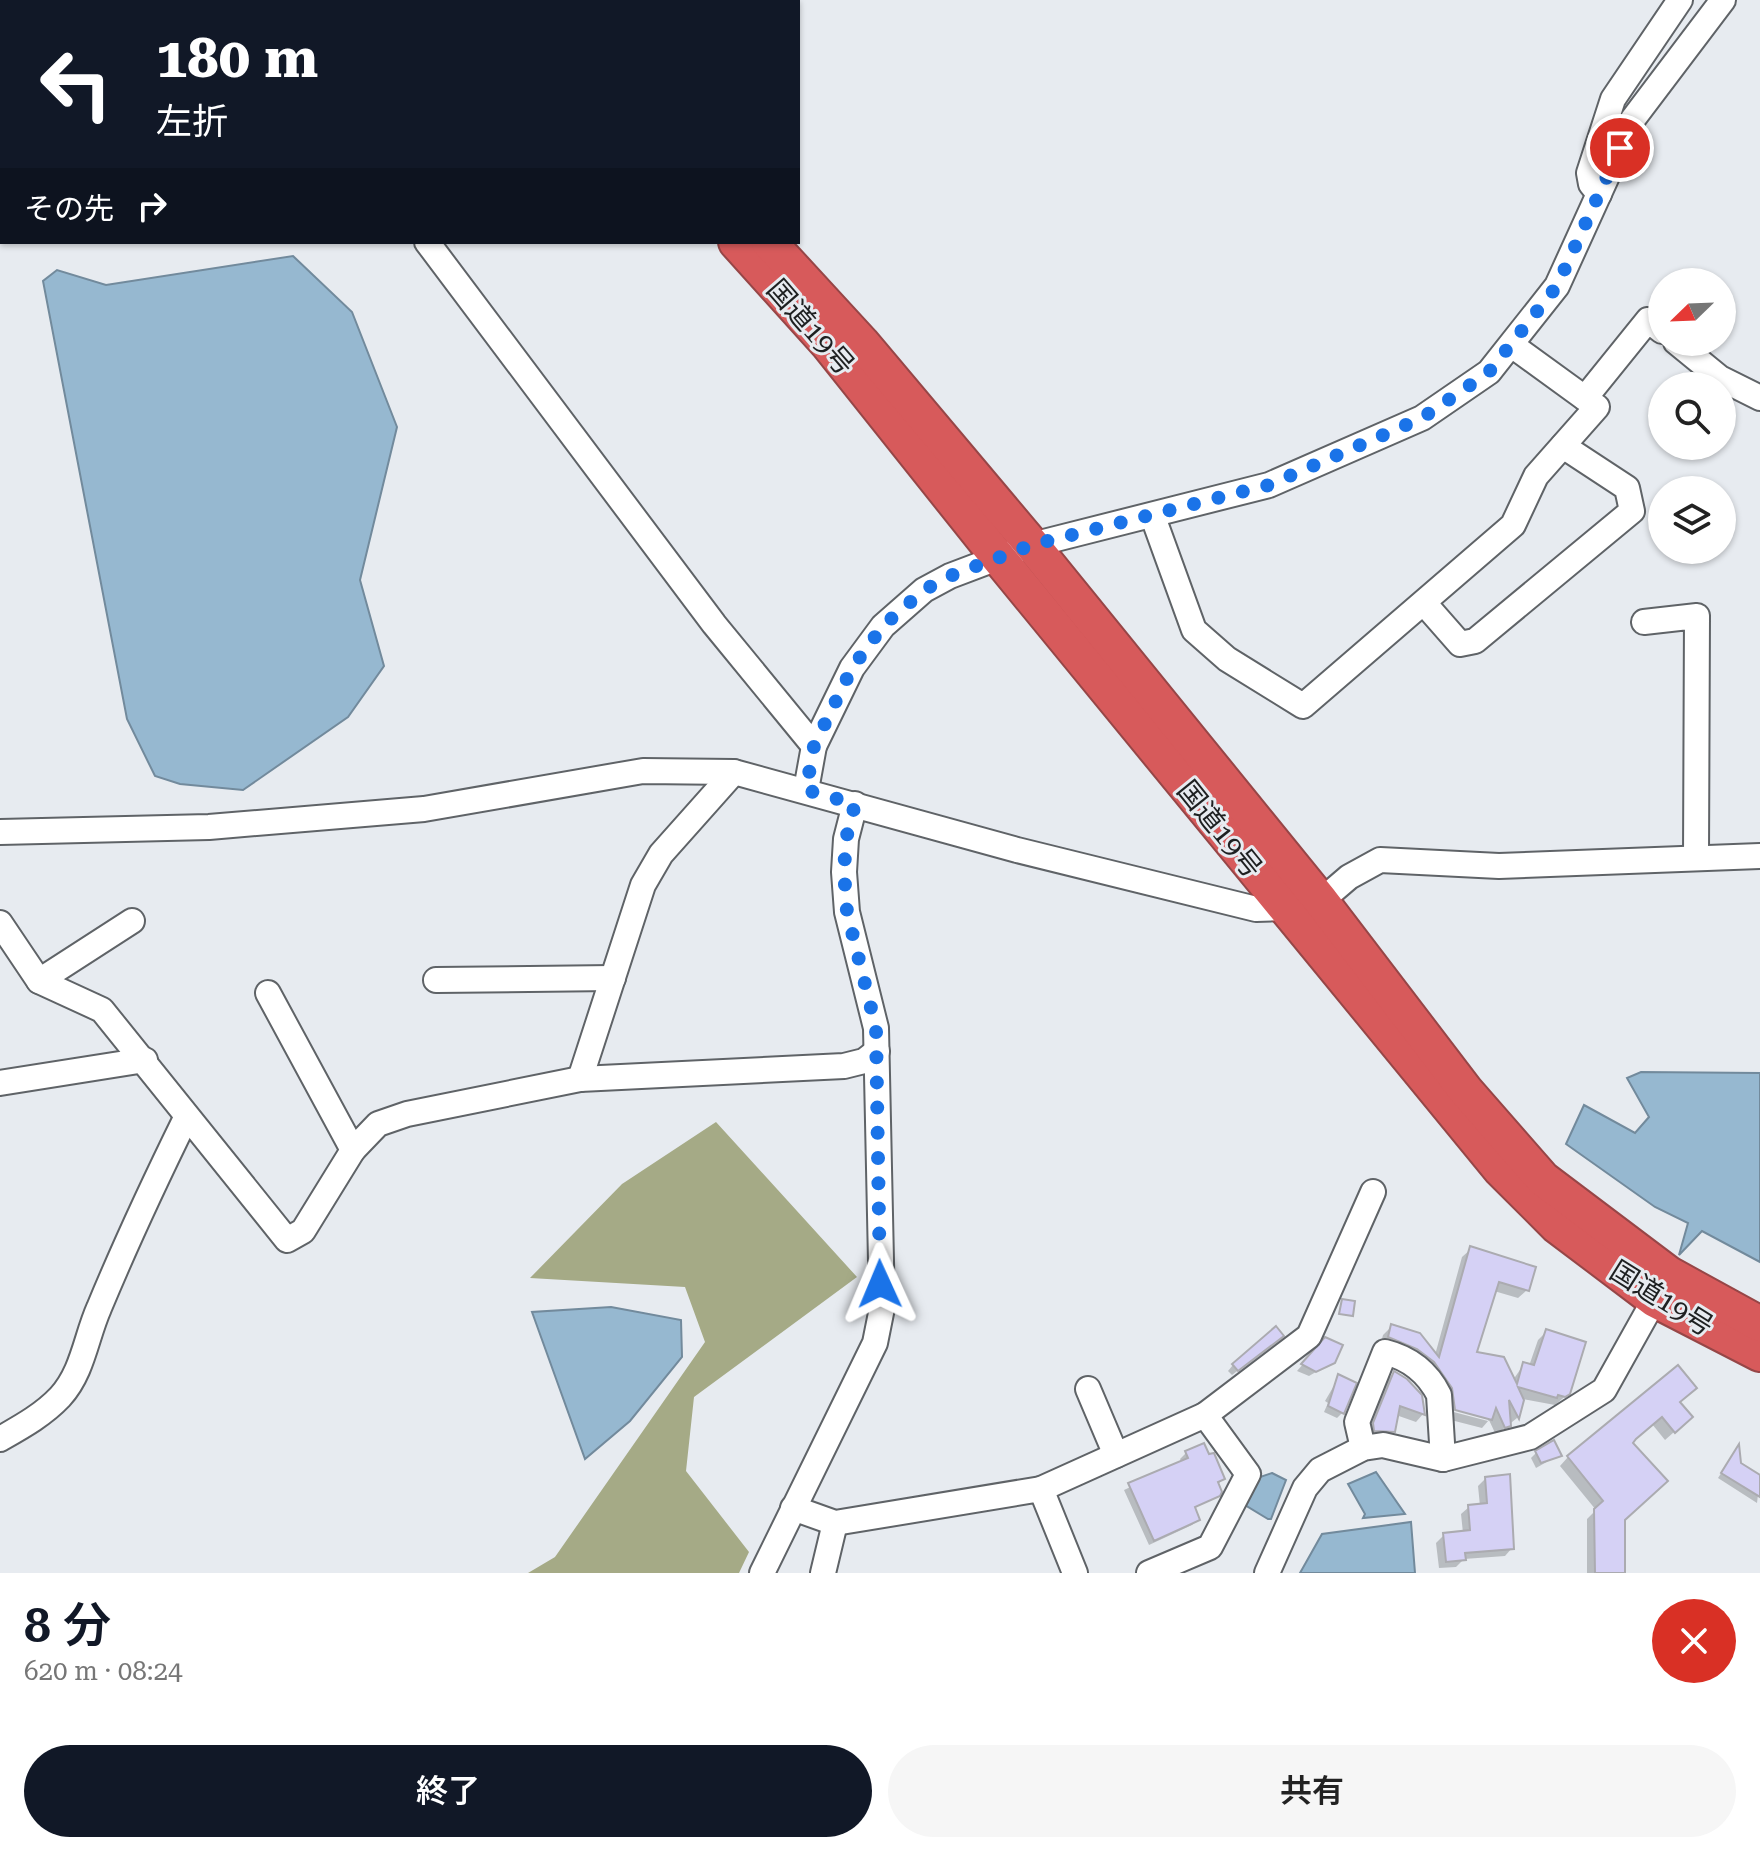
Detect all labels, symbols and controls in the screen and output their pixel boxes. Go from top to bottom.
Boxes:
text: 180 m [156,25,318,91]
icon: left [24,32,128,136]
text: 左折 [156,101,228,143]
pin [1586,114,1654,182]
icon: arrive [1598,126,1642,170]
icon: right [130,184,174,228]
text: その先 [24,191,114,226]
north arrow [1648,268,1736,356]
map controls [1648,268,1736,564]
street label: 国道19号 [760,273,861,382]
button: search [1648,372,1736,460]
button: layers [1648,476,1736,564]
street label: 国道19号 [1170,774,1269,885]
position arrow [838,1242,922,1326]
street label: 国道19号 [1604,1254,1719,1343]
text: 8 分 [24,1598,111,1654]
button: close [1652,1599,1736,1683]
text: 620 m · 08:24 [24,1656,183,1686]
button: 終了 [24,1745,872,1837]
button: 共有 [888,1745,1736,1837]

